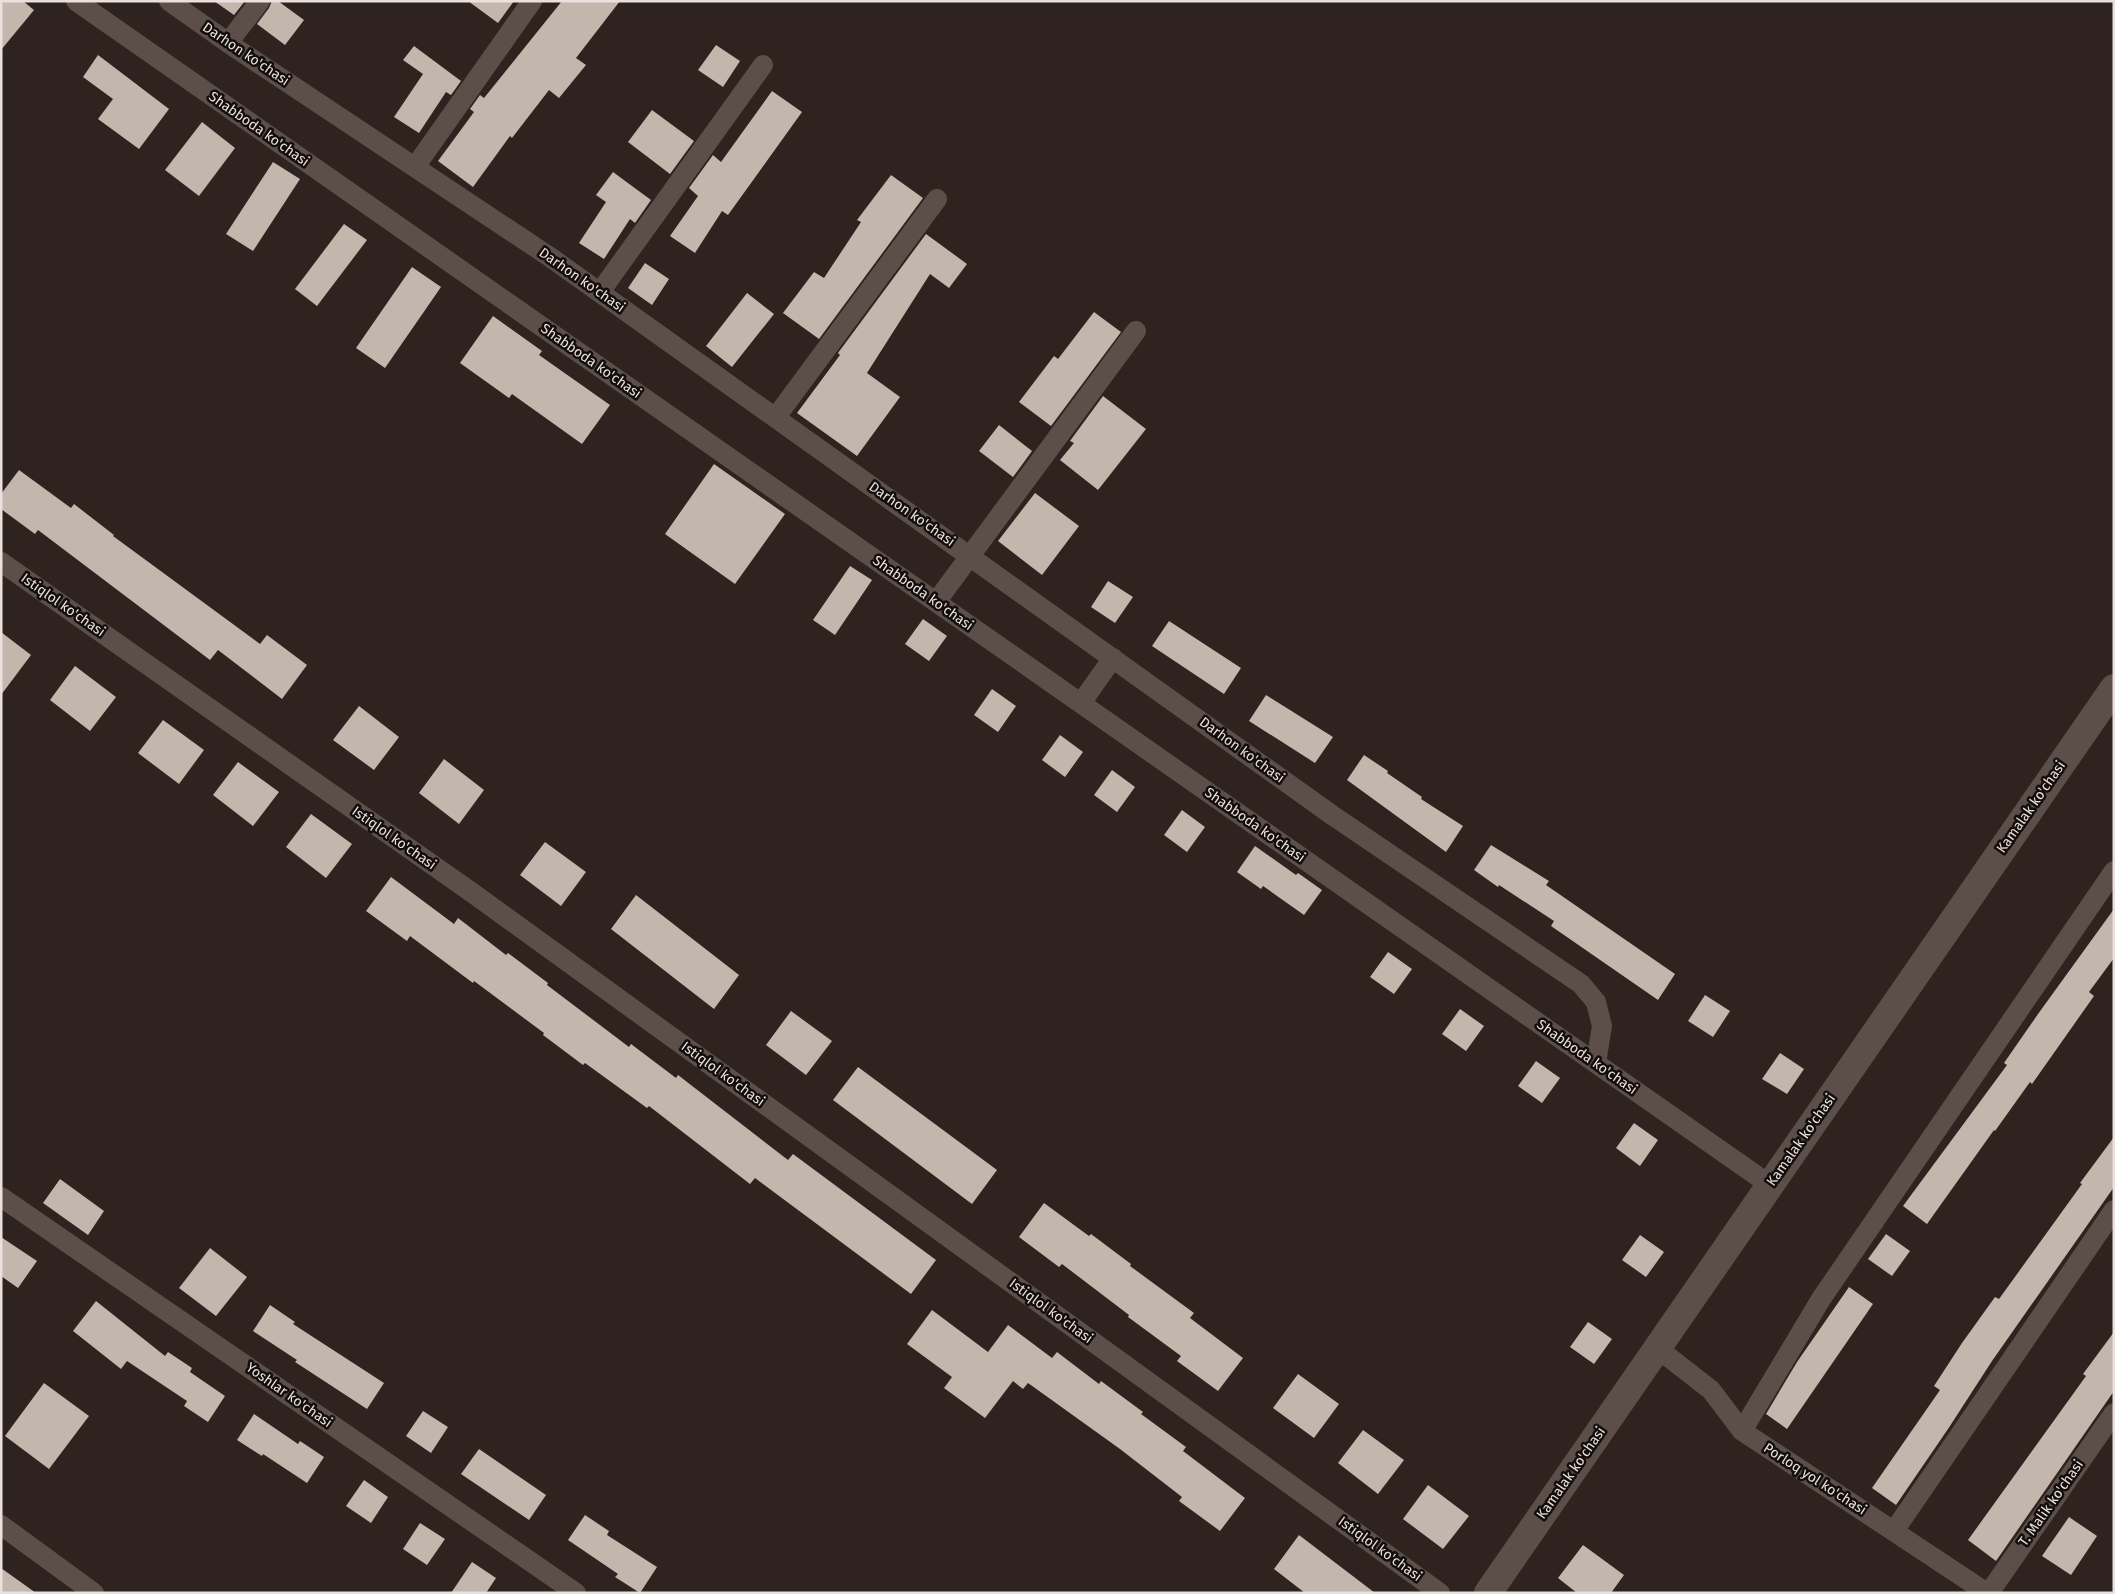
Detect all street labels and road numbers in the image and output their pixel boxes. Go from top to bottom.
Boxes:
street label: Darhon ko'chasi [199,19,293,89]
street label: Shabboda ko'chasi [205,88,313,170]
street label: Darhon ko'chasi [536,244,628,316]
street label: Shabboda ko'chasi [537,320,645,402]
street label: Darhon ko'chasi [866,478,958,550]
street label: Shabboda ko'chasi [869,552,977,634]
street label: Istiqlol ko'chasi [18,570,108,640]
street label: Darhon ko'chasi [1196,713,1288,787]
street label: Kamalak ko'chasi [1993,758,2069,856]
street label: Shabboda ko'chasi [1201,784,1309,866]
street label: Istiqlol ko'chasi [349,803,439,873]
street label: Shabboda ko'chasi [1533,1016,1641,1098]
street label: Istiqlol ko'chasi [678,1038,768,1110]
street label: Kamalak ko'chasi [1763,1091,1839,1189]
street label: Istiqlol ko'chasi [1006,1275,1096,1347]
street label: Yoshlar ko'chasi [243,1359,335,1431]
street label: Kamalak ko'chasi [1533,1424,1609,1522]
street label: Porloq yol ko'chasi [1760,1439,1870,1519]
street label: T. Malik ko'chasi [2015,1456,2087,1550]
street label: Istiqlol ko'chasi [1335,1513,1425,1585]

